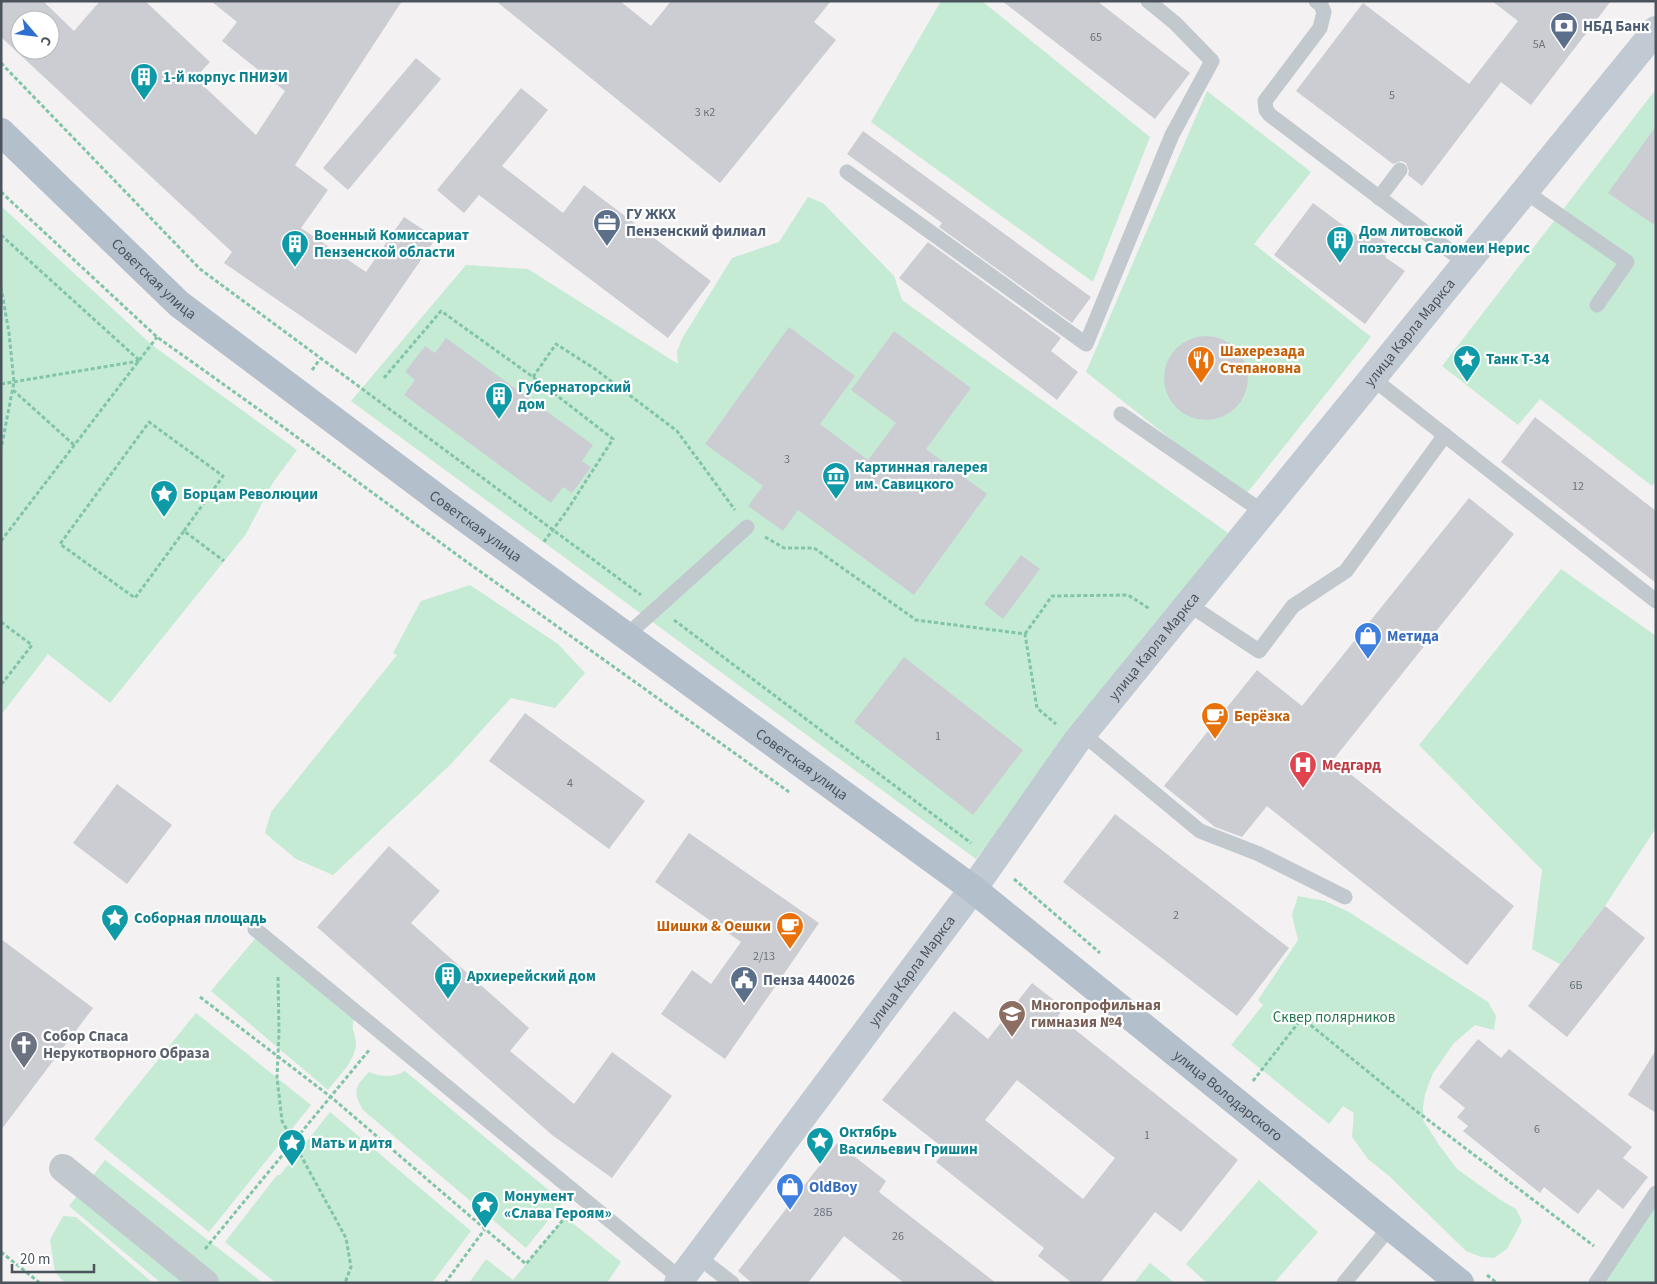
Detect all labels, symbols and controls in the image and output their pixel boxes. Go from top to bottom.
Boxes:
north arrow [10,10,60,60]
bank icon: НБД Банк [1549,11,1579,50]
place label: НБД Банк [1583,16,1650,37]
house number: 65 [1090,29,1102,46]
text: С [35,32,56,49]
house number: 5А [1533,36,1546,53]
building icon: 1-й корпус ПНИЭИ [129,62,159,101]
place label: 1-й корпус ПНИЭИ [163,67,288,88]
house number: 5 [1389,87,1395,104]
house number: 3 к2 [695,104,715,121]
place label: ГУ ЖКХ Пензенский филиал [626,204,766,242]
office icon: ГУ ЖКХ Пензенский филиал [592,208,622,247]
place label: Дом литовской поэтессы Саломеи Нерис [1359,221,1530,259]
place label: Военный Комиссариат Пензенской области [314,225,469,263]
building icon: Дом литовской поэтессы Саломеи Нерис [1325,225,1355,264]
building icon: Военный Комиссариат Пензенской области [280,229,310,268]
street label: Советская улица [107,233,201,324]
street label: улица Карла Маркса [1359,274,1460,391]
place label: Шахерезада Степановна [1220,341,1305,379]
place icon: Танк Т-34 [1452,344,1482,383]
restaurant icon: Шахерезада Степановна [1186,345,1216,384]
place label: Танк Т-34 [1486,349,1550,370]
place label: Губернаторский дом [518,377,631,415]
building icon: Губернаторский дом [484,381,514,420]
house number: 3 [784,451,790,468]
place label: Картинная галерея им. Савицкого [855,457,988,495]
museum icon: Картинная галерея им. Савицкого [821,461,851,500]
house number: 12 [1572,478,1584,495]
place icon: Борцам Революции [149,479,179,518]
place label: Борцам Революции [183,484,318,505]
street label: Советская улица [425,485,526,567]
street label: улица Карла Маркса [1104,588,1204,705]
shop icon: Метида [1353,621,1383,660]
place label: Метида [1387,626,1439,647]
cafe icon: Берёзка [1200,701,1230,740]
place label: Берёзка [1234,706,1290,727]
street label: Советская улица [751,723,853,805]
house number: 1 [935,728,941,745]
hospital icon: Медгард [1288,750,1318,789]
place label: Медгард [1322,755,1381,776]
house number: 4 [567,775,573,792]
place icon: Соборная площадь [100,903,130,942]
house number: 2 [1173,907,1179,924]
place label: Соборная площадь [134,908,267,929]
cafe icon: Шишки & Оешки [775,911,805,950]
street label: улица Карла Маркса [863,911,960,1031]
place label: Шишки & Оешки [656,916,771,937]
house number: 2/13 [753,948,775,965]
building icon: Архиерейский дом [433,961,463,1000]
public building icon: Пенза 440026 [729,965,759,1004]
place label: Архиерейский дом [466,966,596,987]
place label: Пенза 440026 [763,970,855,991]
house number: 6Б [1570,977,1582,994]
place label: Многопрофильная гимназия №4 [1031,995,1161,1033]
school or university icon: Многопрофильная гимназия №4 [997,999,1027,1038]
park label: Сквер полярников [1273,1007,1396,1028]
place label: Собор Спаса Нерукотворного Образа [43,1026,210,1064]
church icon: Собор Спаса Нерукотворного Образа [9,1030,39,1069]
street label: улица Володарского [1169,1045,1287,1146]
house number: 6 [1534,1121,1540,1138]
place label: Октябрь Васильевич Гришин [839,1122,978,1160]
place icon: Октябрь Васильевич Гришин [805,1126,835,1165]
house number: 1 [1144,1127,1150,1144]
place icon: Мать и дитя [277,1128,307,1167]
place label: Мать и дитя [311,1133,393,1154]
shop icon: OldBoy [775,1172,805,1211]
place label: OldBoy [809,1177,857,1198]
place label: Монумент «Слава Героям» [504,1186,612,1224]
place icon: Монумент «Слава Героям» [470,1190,500,1229]
house number: 28Б [814,1204,832,1221]
house number: 26 [892,1228,904,1245]
scale bar [12,1242,95,1274]
text: 20 m [20,1249,50,1270]

